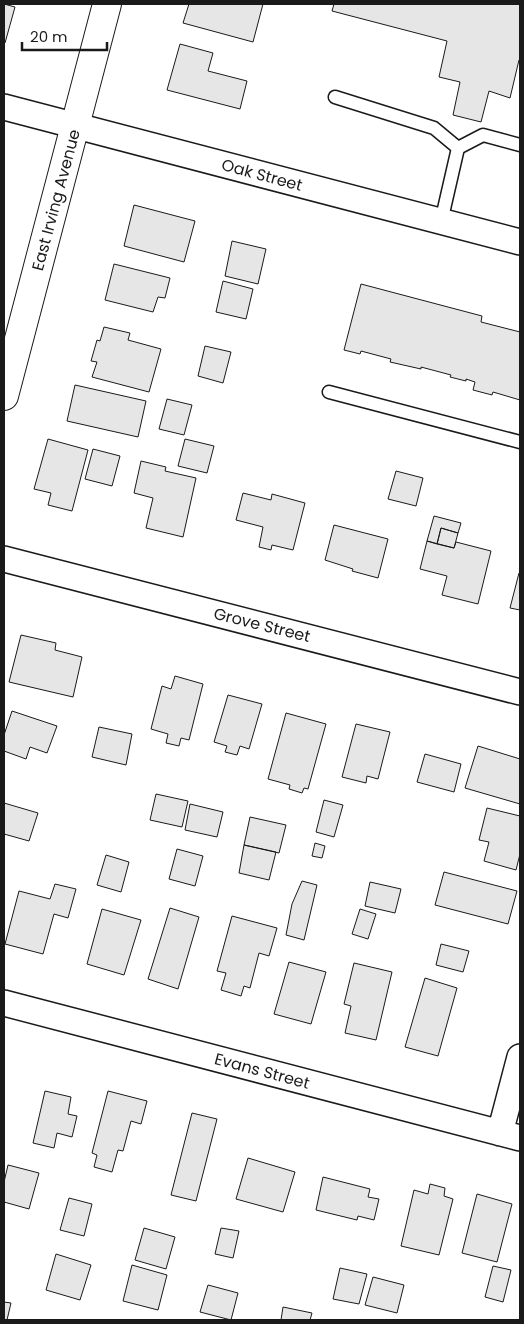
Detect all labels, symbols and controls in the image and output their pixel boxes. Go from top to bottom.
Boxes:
scale bar [22,20,108,52]
text: 20 m [30,26,68,47]
street label: East Irving Avenue [26,127,86,273]
street label: Oak Street [219,153,305,197]
street label: Grove Street [211,602,313,648]
street label: Evans Street [212,1047,312,1095]

